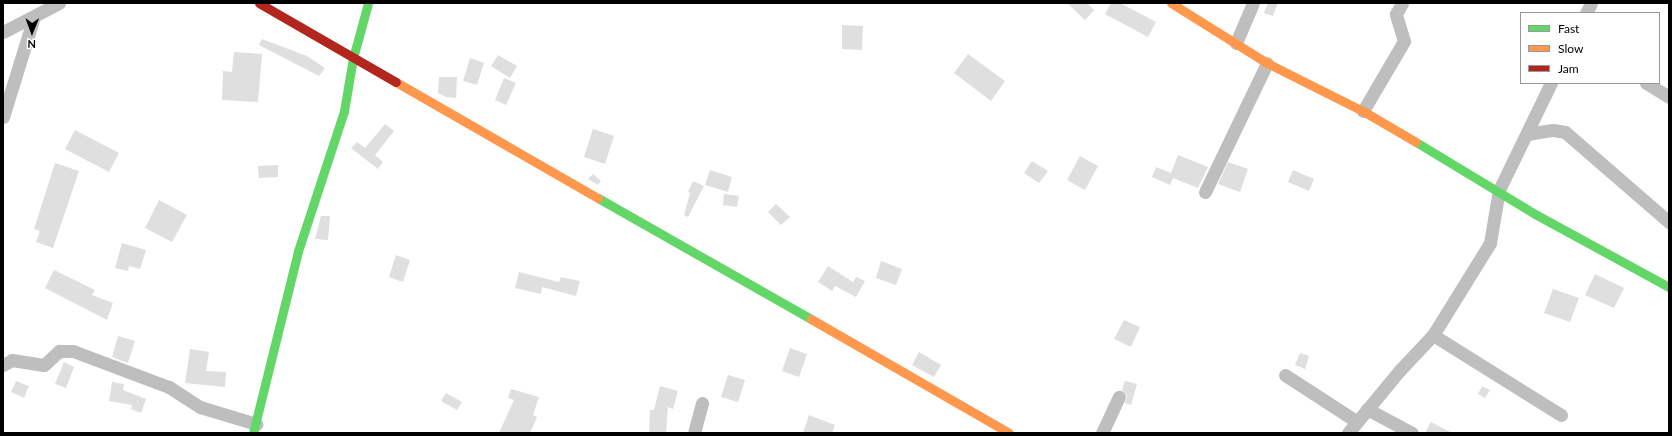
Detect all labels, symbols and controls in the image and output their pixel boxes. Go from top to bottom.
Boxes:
north arrow [12,12,52,52]
legend [1520,12,1660,84]
text: Fast [1558,21,1579,36]
text: N [27,38,36,51]
text: Slow [1558,41,1583,56]
text: Jam [1558,61,1579,76]

